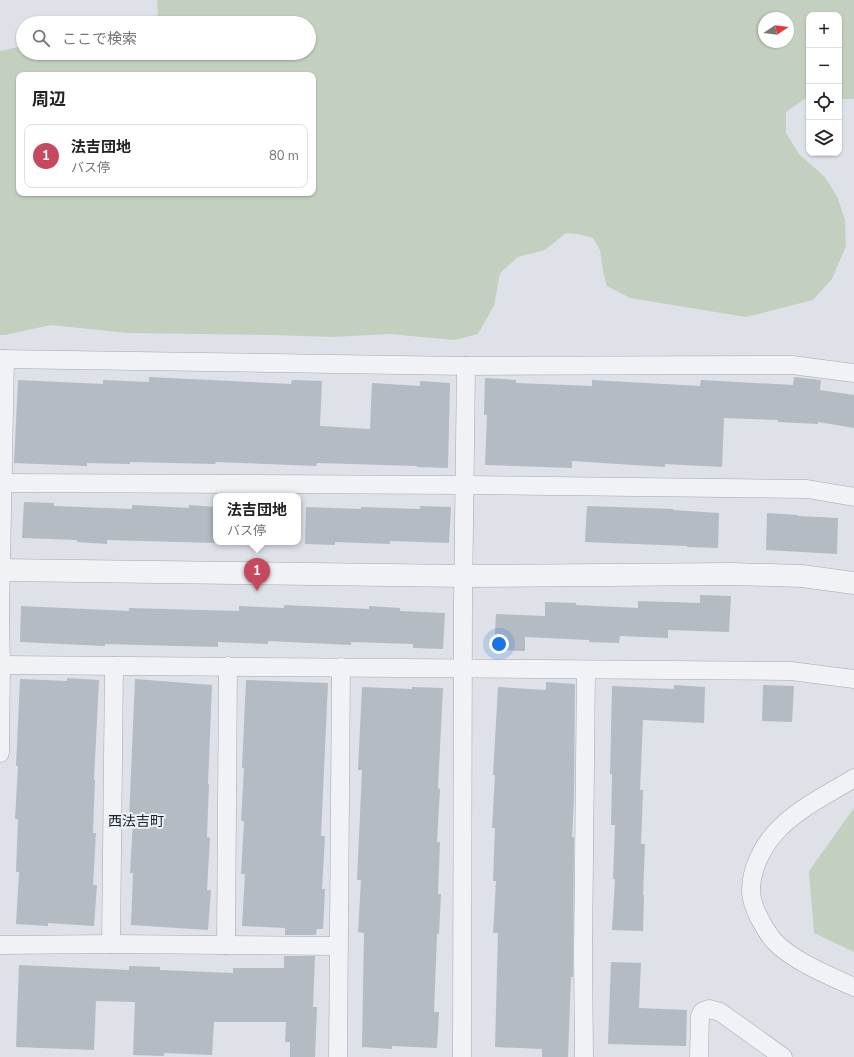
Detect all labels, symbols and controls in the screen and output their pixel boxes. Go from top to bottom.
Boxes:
north arrow [758,12,794,48]
map controls [806,12,842,156]
button: + [806,12,842,48]
search box [16,16,316,60]
icon: search [30,27,52,49]
text: ここで検索 [62,29,137,49]
button: − [806,48,842,84]
button: locate [806,84,842,120]
text: 周辺 [32,88,66,111]
button: layers [806,120,842,156]
text: 法吉団地 [71,137,131,157]
text: 1 [42,147,50,165]
text: 80 m [269,147,299,165]
text: バス停 [71,159,110,177]
popup [213,493,301,545]
text: 法吉団地 [227,500,287,520]
text: バス停 [227,522,266,540]
pin: 1 [244,558,270,591]
your location [489,634,509,654]
district label: 西法吉町 [108,812,164,831]

